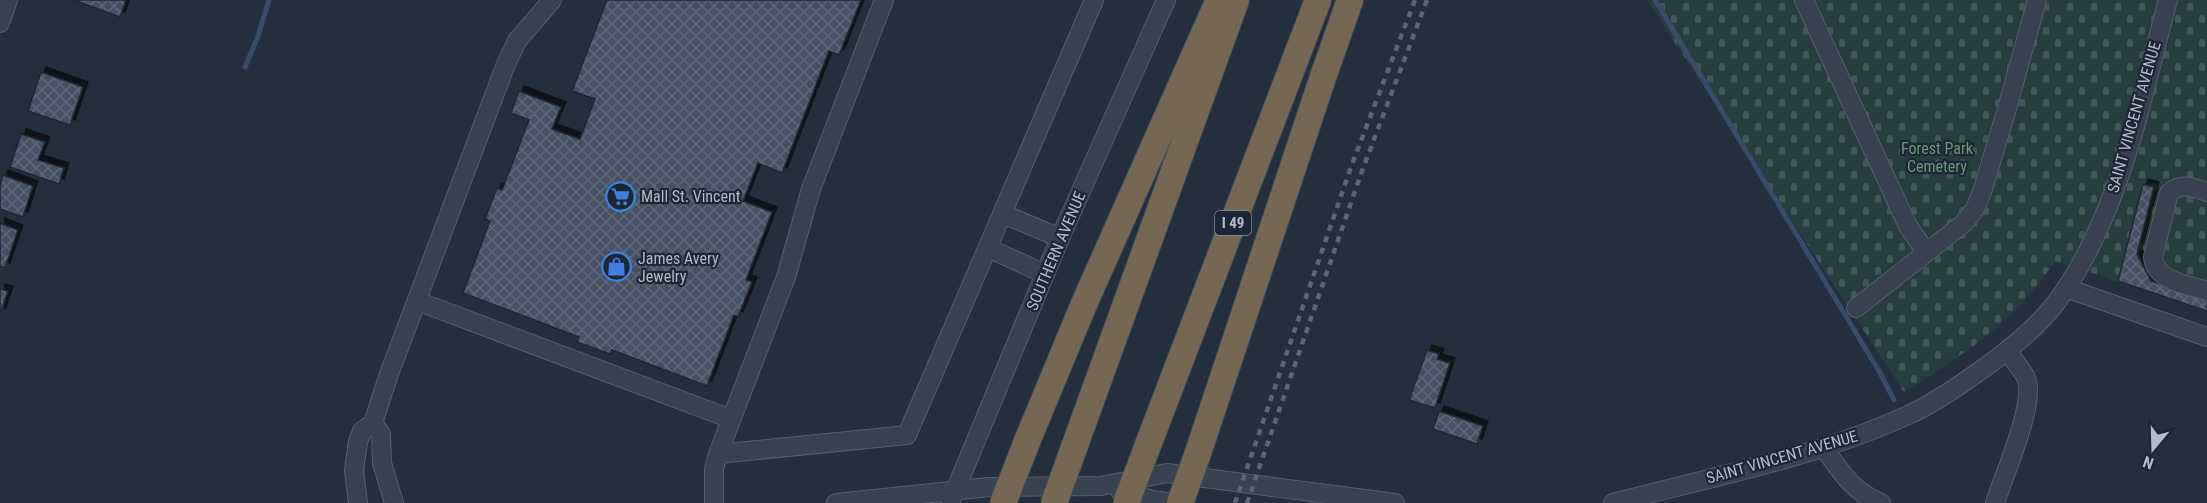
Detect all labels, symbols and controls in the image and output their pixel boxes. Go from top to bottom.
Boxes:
street label: SAINT VINCENT AVENUE [2103,39,2165,195]
park label: Forest Park Cemetery [1901,139,1974,176]
supermarket icon: Mall St. Vincent [604,180,636,212]
place label: Mall St. Vincent [641,187,741,206]
street label: SOUTHERN AVENUE [1022,189,1090,313]
road number: I 49 [1215,211,1251,235]
place label: James Avery Jewelry [638,249,719,286]
shop icon: James Avery Jewelry [601,251,633,283]
north arrow [2123,419,2183,479]
street label: SAINT VINCENT AVENUE [1704,426,1860,488]
text: N [2141,452,2156,473]

